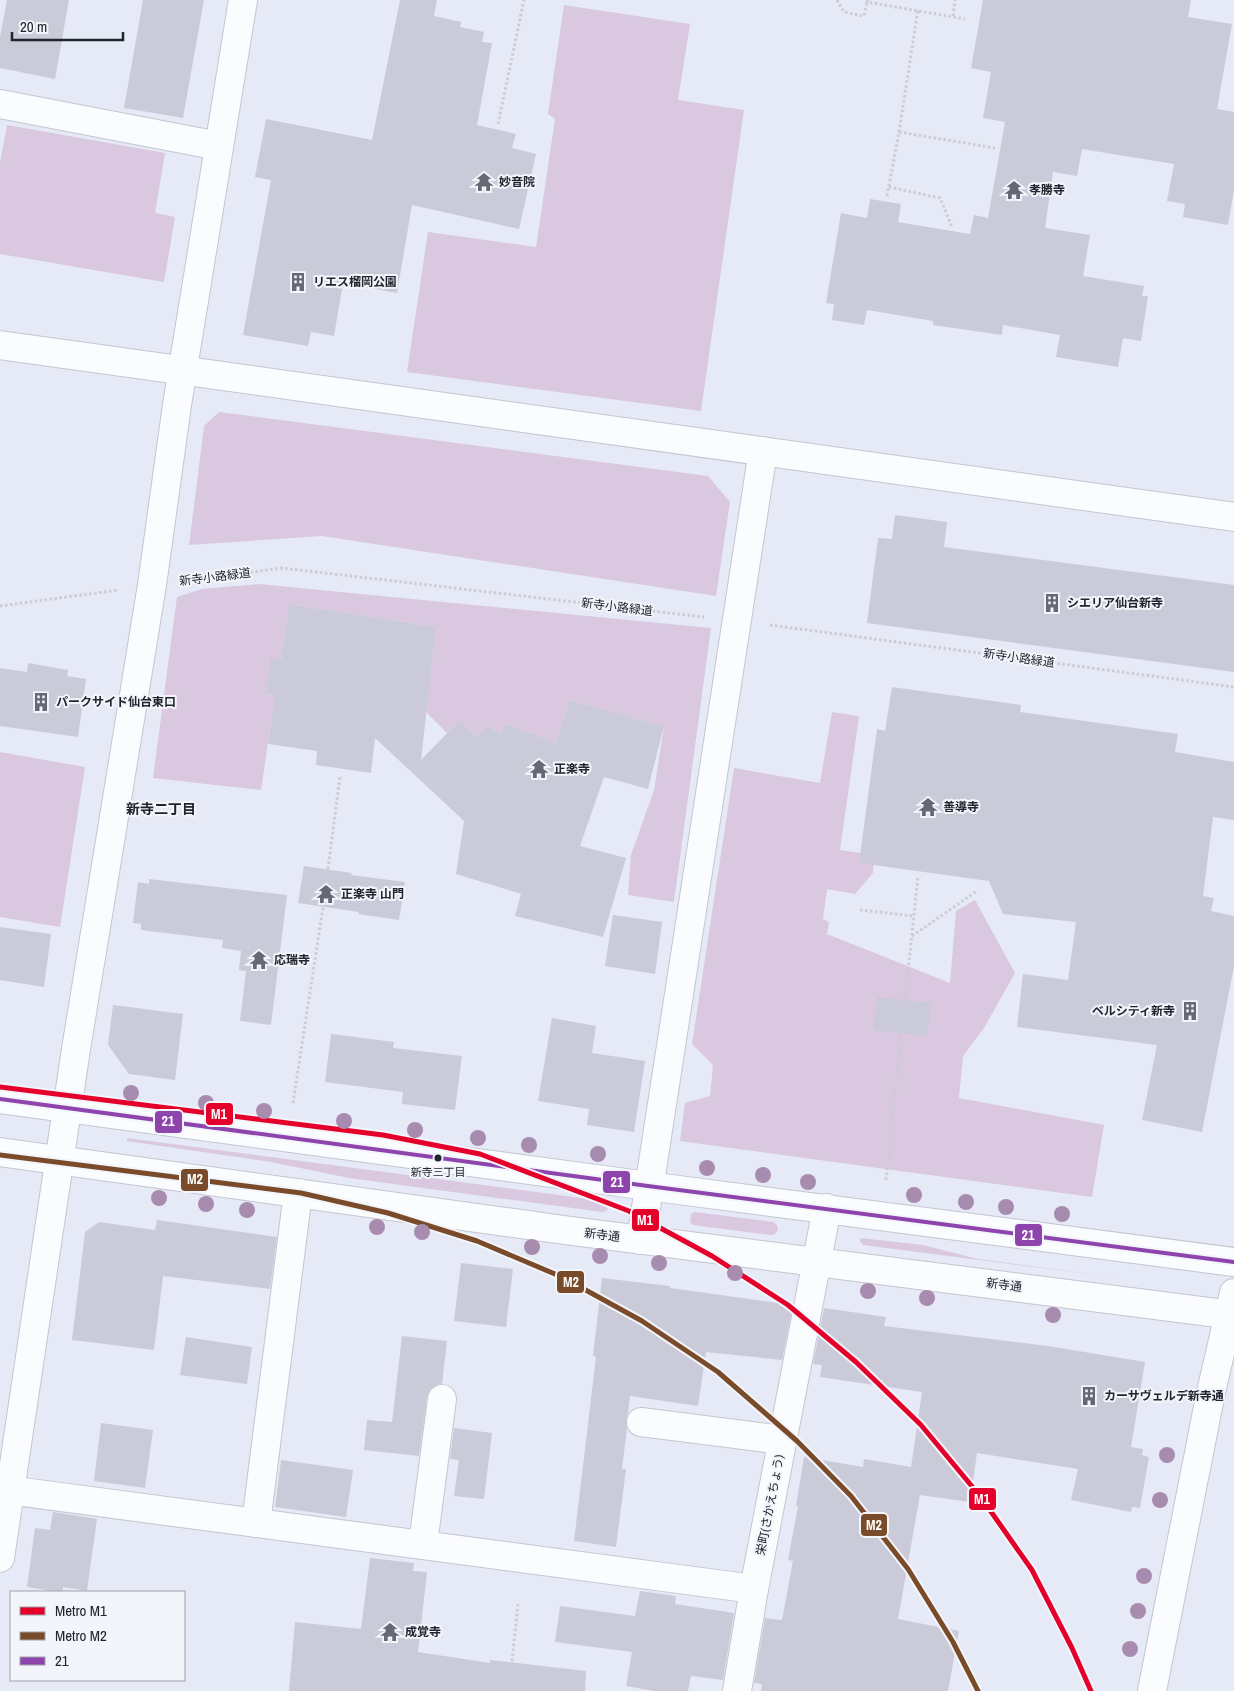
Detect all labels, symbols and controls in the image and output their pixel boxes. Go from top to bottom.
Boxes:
scale bar [12,10,124,42]
text: 20 m [20,16,47,37]
temple icon: 妙音院 [473,171,495,193]
place label: 妙音院 [499,174,535,190]
temple icon: 孝勝寺 [1003,179,1025,201]
place label: 孝勝寺 [1029,182,1065,198]
building icon: リエス榴岡公園 [287,271,309,293]
place label: リエス榴岡公園 [313,274,397,290]
street label: 新寺小路緑道 [178,565,252,589]
building icon: シエリア仙台新寺 [1041,592,1063,614]
street label: 新寺小路緑道 [580,595,654,619]
place label: シエリア仙台新寺 [1067,595,1163,611]
street label: 新寺小路緑道 [982,645,1056,671]
building icon: パークサイド仙台東口 [30,691,52,713]
place label: パークサイド仙台東口 [56,694,176,710]
temple icon: 正楽寺 [528,758,550,780]
place label: 正楽寺 [554,761,590,777]
temple icon: 善導寺 [917,796,939,818]
place label: 善導寺 [943,799,979,815]
district label: 新寺二丁目 [126,800,196,818]
temple icon: 正楽寺 山門 [315,883,337,905]
place label: 正楽寺 山門 [341,886,404,902]
temple icon: 応瑞寺 [248,949,270,971]
place label: 応瑞寺 [274,952,310,968]
building icon: ベルシティ新寺 [1179,1000,1201,1022]
place label: ベルシティ新寺 [1092,1003,1175,1019]
line badge: M1 [205,1102,234,1126]
text: M1 [211,1105,228,1123]
line badge: 21 [154,1110,183,1134]
text: 21 [162,1112,175,1130]
marker: 新寺三丁目 [433,1153,443,1163]
place label: 新寺三丁目 [411,1165,466,1179]
line badge: M2 [180,1168,209,1192]
text: M2 [187,1170,203,1188]
line badge: 21 [602,1170,631,1194]
text: 21 [611,1173,624,1191]
line badge: M1 [631,1208,660,1232]
text: M1 [637,1211,654,1229]
line badge: 21 [1014,1223,1043,1247]
street label: 新寺通 [583,1225,621,1245]
text: 21 [1022,1226,1035,1244]
line badge: M2 [556,1270,585,1294]
text: M2 [563,1273,579,1291]
street label: 新寺通 [985,1275,1023,1295]
building icon: カーサヴェルデ新寺通 [1078,1385,1100,1407]
place label: カーサヴェルデ新寺通 [1104,1388,1224,1404]
street label: 栄町(さかえちょう) [752,1453,788,1557]
line badge: M1 [968,1487,997,1511]
text: M1 [974,1490,991,1508]
line badge: M2 [860,1513,888,1537]
text: M2 [866,1516,882,1534]
legend [10,1591,185,1681]
text: Metro M1 [55,1600,107,1621]
temple icon: 成覚寺 [379,1621,401,1643]
place label: 成覚寺 [405,1624,441,1640]
text: Metro M2 [55,1625,107,1646]
text: 21 [55,1650,69,1671]

